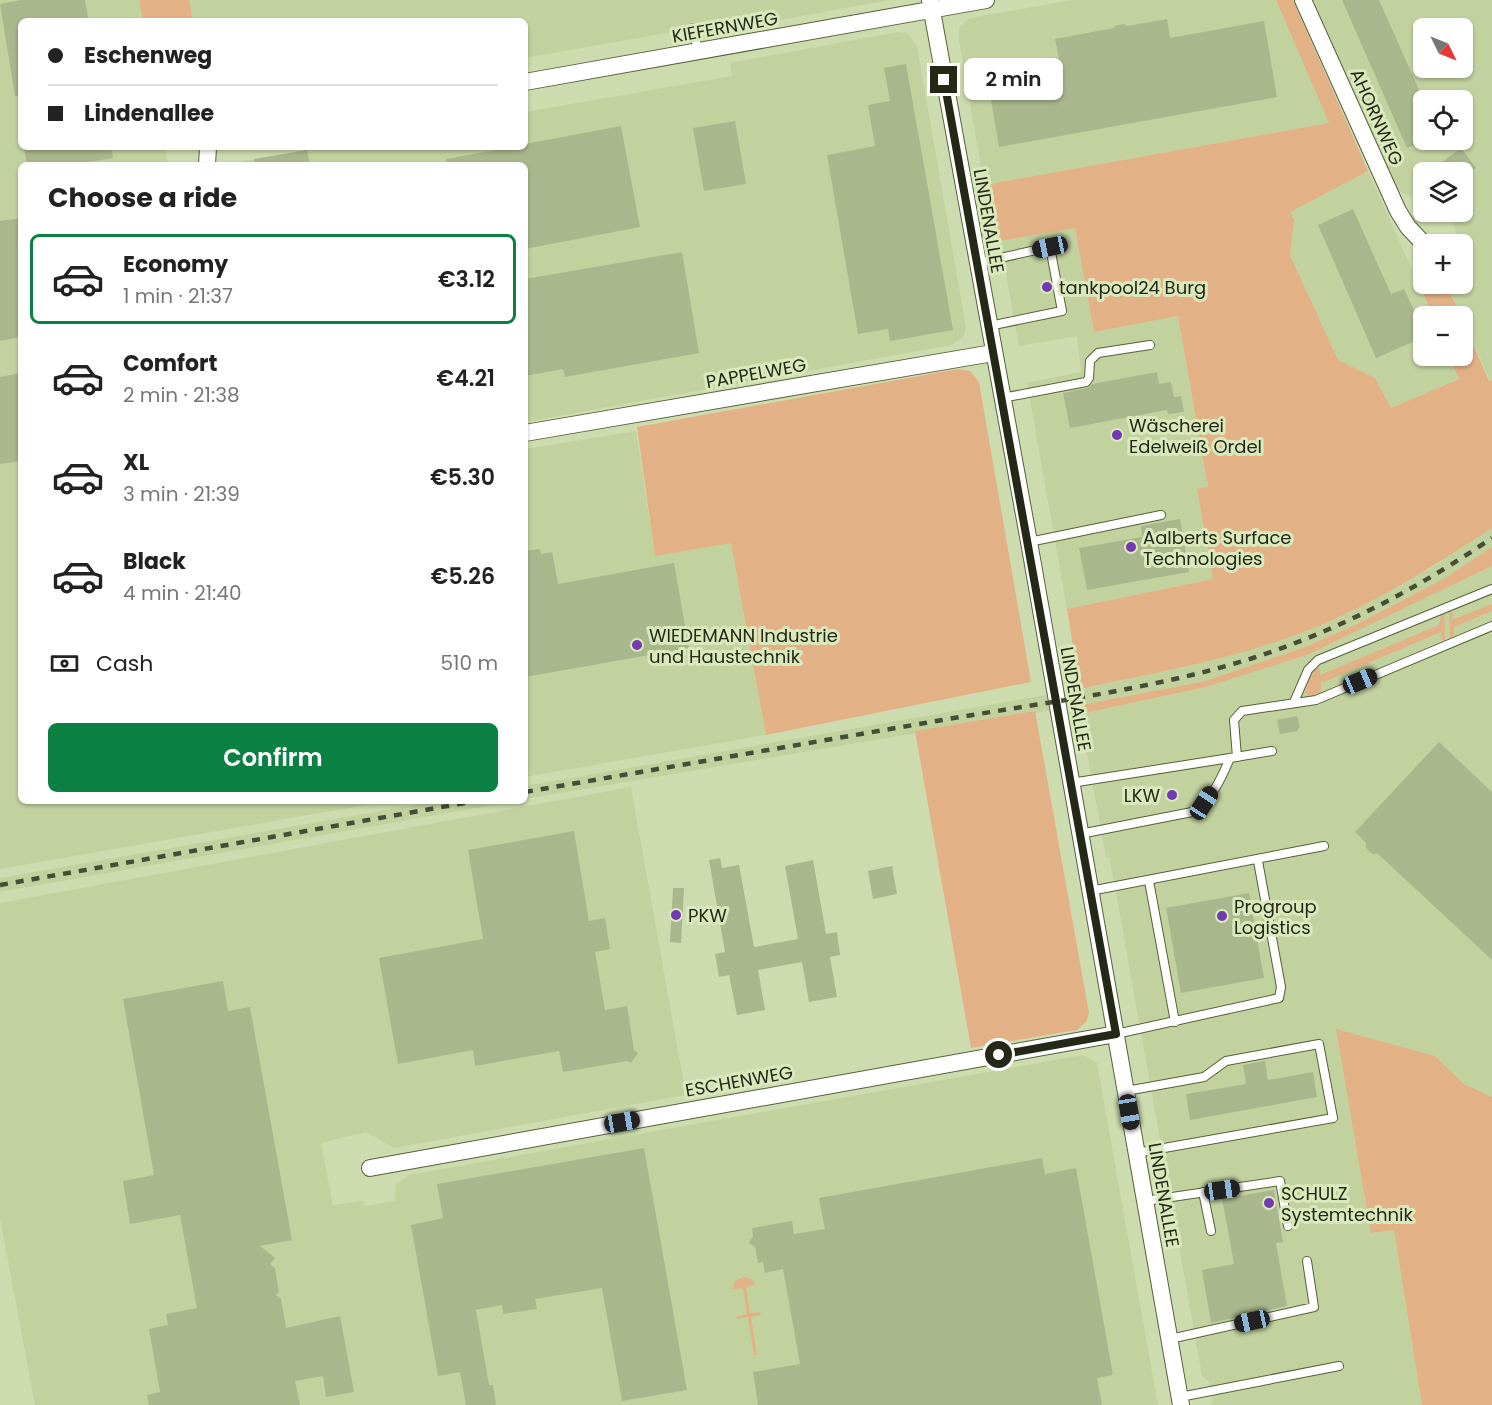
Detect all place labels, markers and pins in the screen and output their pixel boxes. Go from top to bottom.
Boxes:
place label: tankpool24 Burg [1059,275,1206,300]
marker: tankpool24 Burg [1040,280,1054,294]
place label: Wäscherei Edelweiß Ordel [1129,413,1262,459]
marker: Wäscherei Edelweiß Ordel [1110,428,1124,442]
place label: Aalberts Surface Technologies [1143,525,1292,571]
marker: Aalberts Surface Technologies [1124,540,1138,554]
place label: WIEDEMANN Industrie und Haustechnik [649,623,838,669]
marker: WIEDEMANN Industrie und Haustechnik [630,638,644,652]
place label: LKW [1124,783,1160,808]
marker: LKW [1165,788,1179,802]
place label: Progroup Logistics [1234,894,1317,940]
place label: PKW [688,903,727,928]
marker: PKW [669,908,683,922]
marker: Progroup Logistics [1215,909,1229,923]
place label: SCHULZ Systemtechnik [1281,1181,1413,1227]
marker: SCHULZ Systemtechnik [1262,1196,1276,1210]

